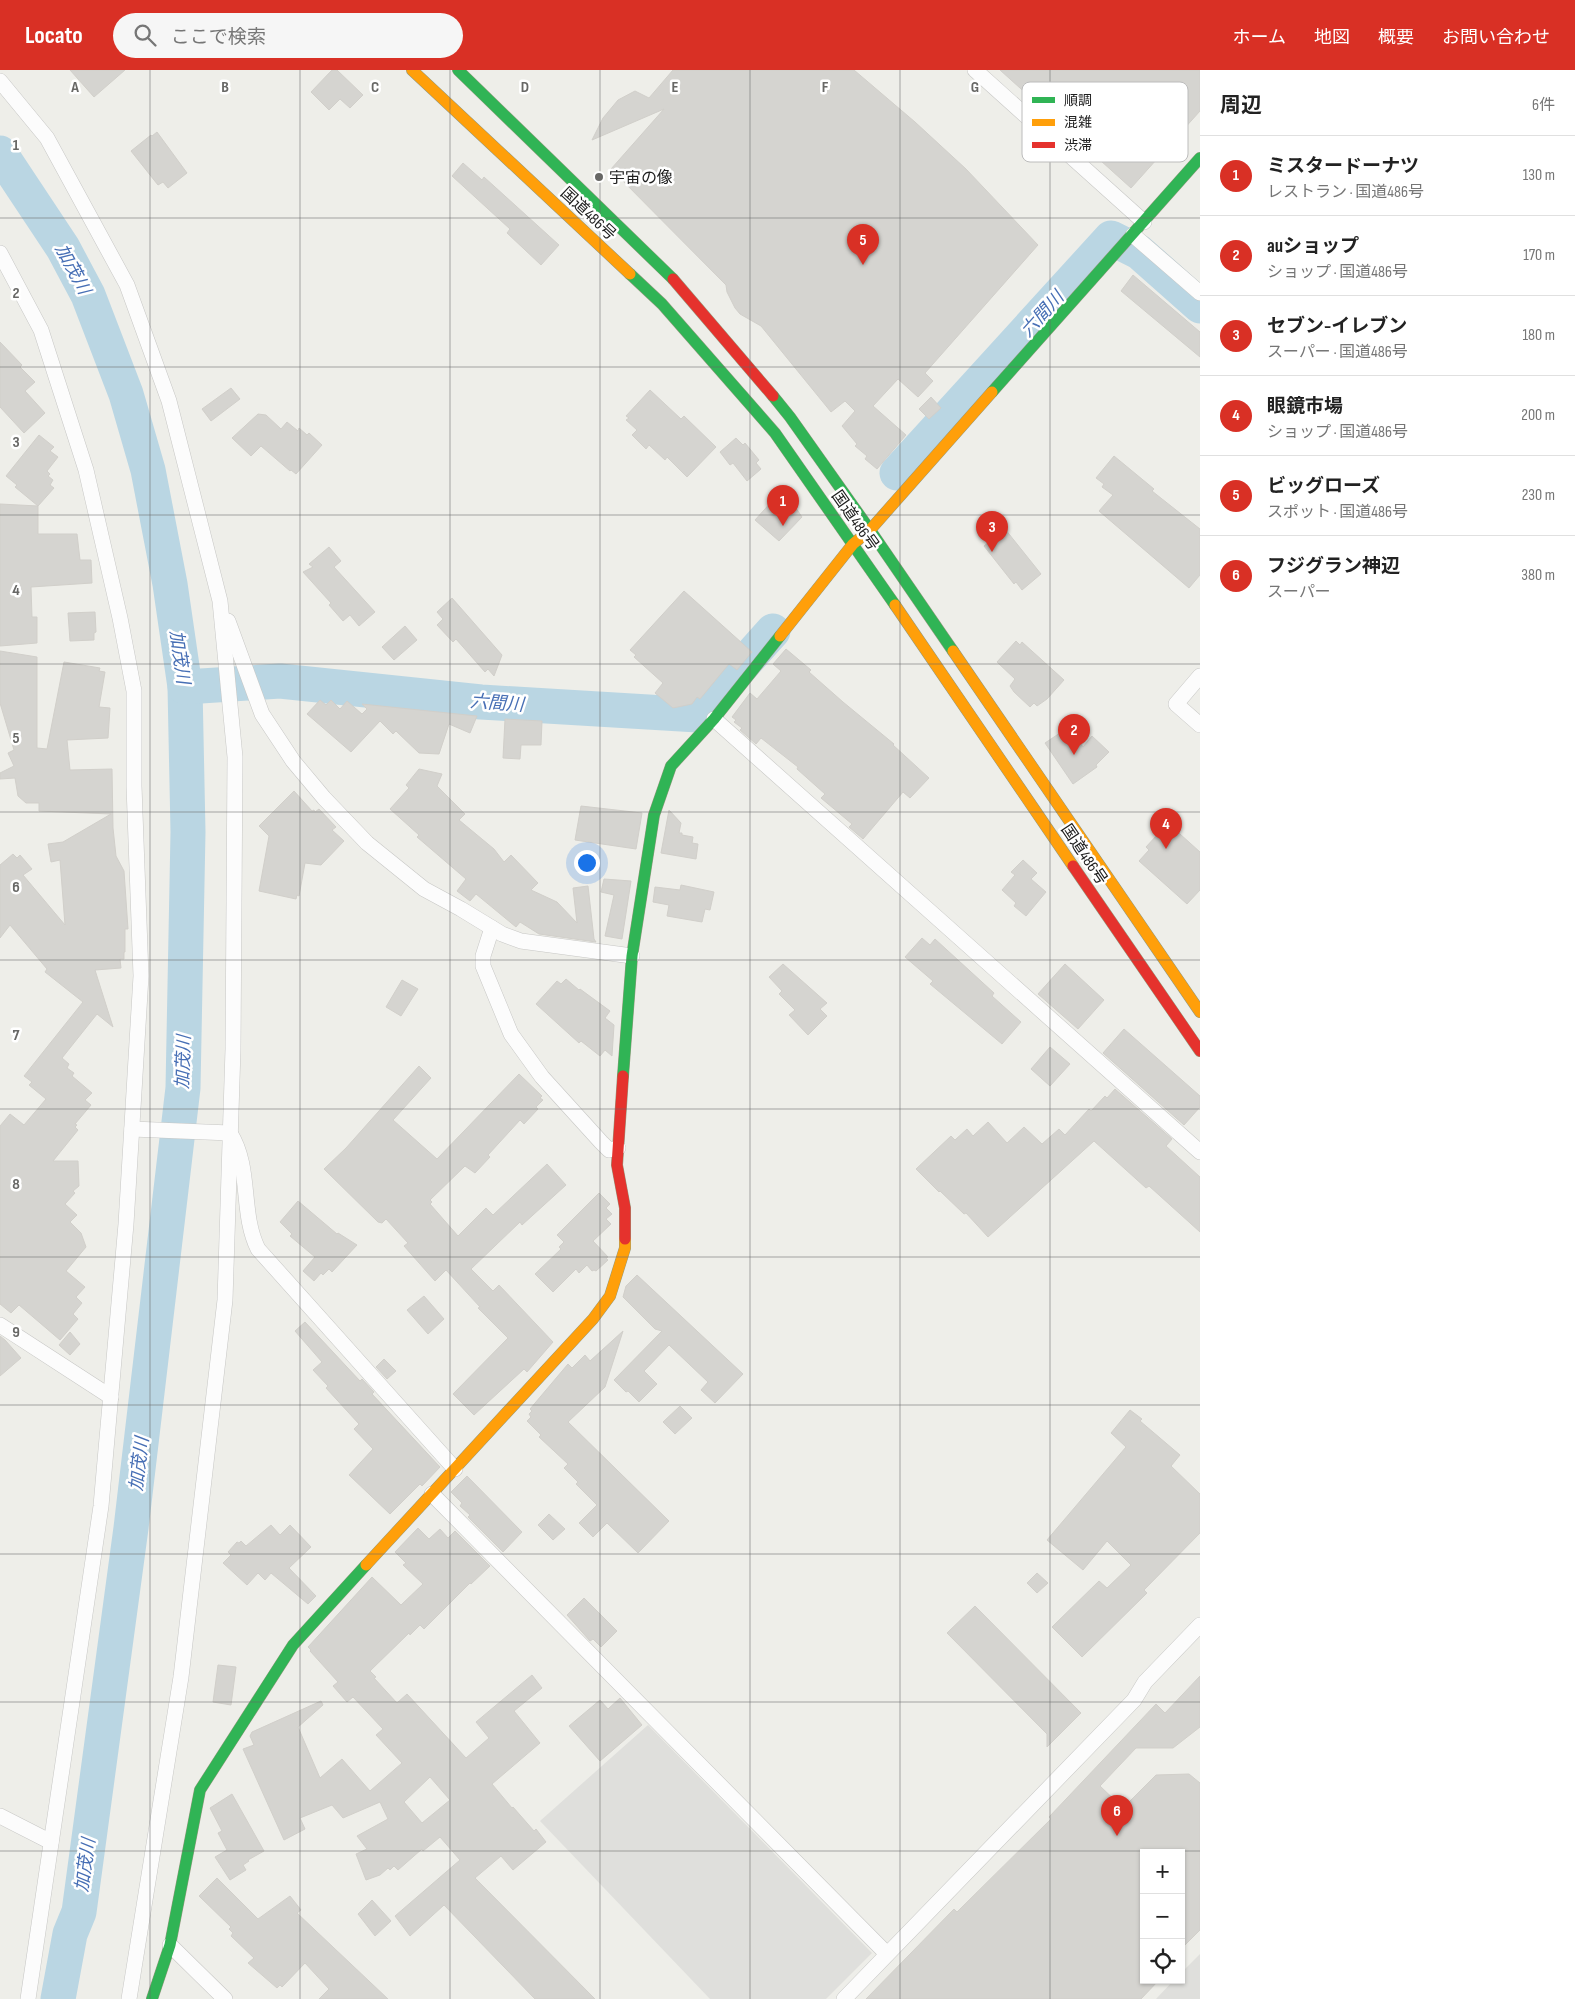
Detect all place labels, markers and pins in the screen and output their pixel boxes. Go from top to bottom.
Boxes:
place label: 宇宙の像 [609,169,673,188]
marker: 宇宙の像 [593,171,605,183]
pin: 5 [847,224,879,265]
pin: 1 [767,485,799,526]
pin: 3 [976,511,1008,552]
pin: 2 [1058,714,1090,755]
pin: 4 [1150,808,1182,849]
pin: 6 [1101,1795,1133,1836]

